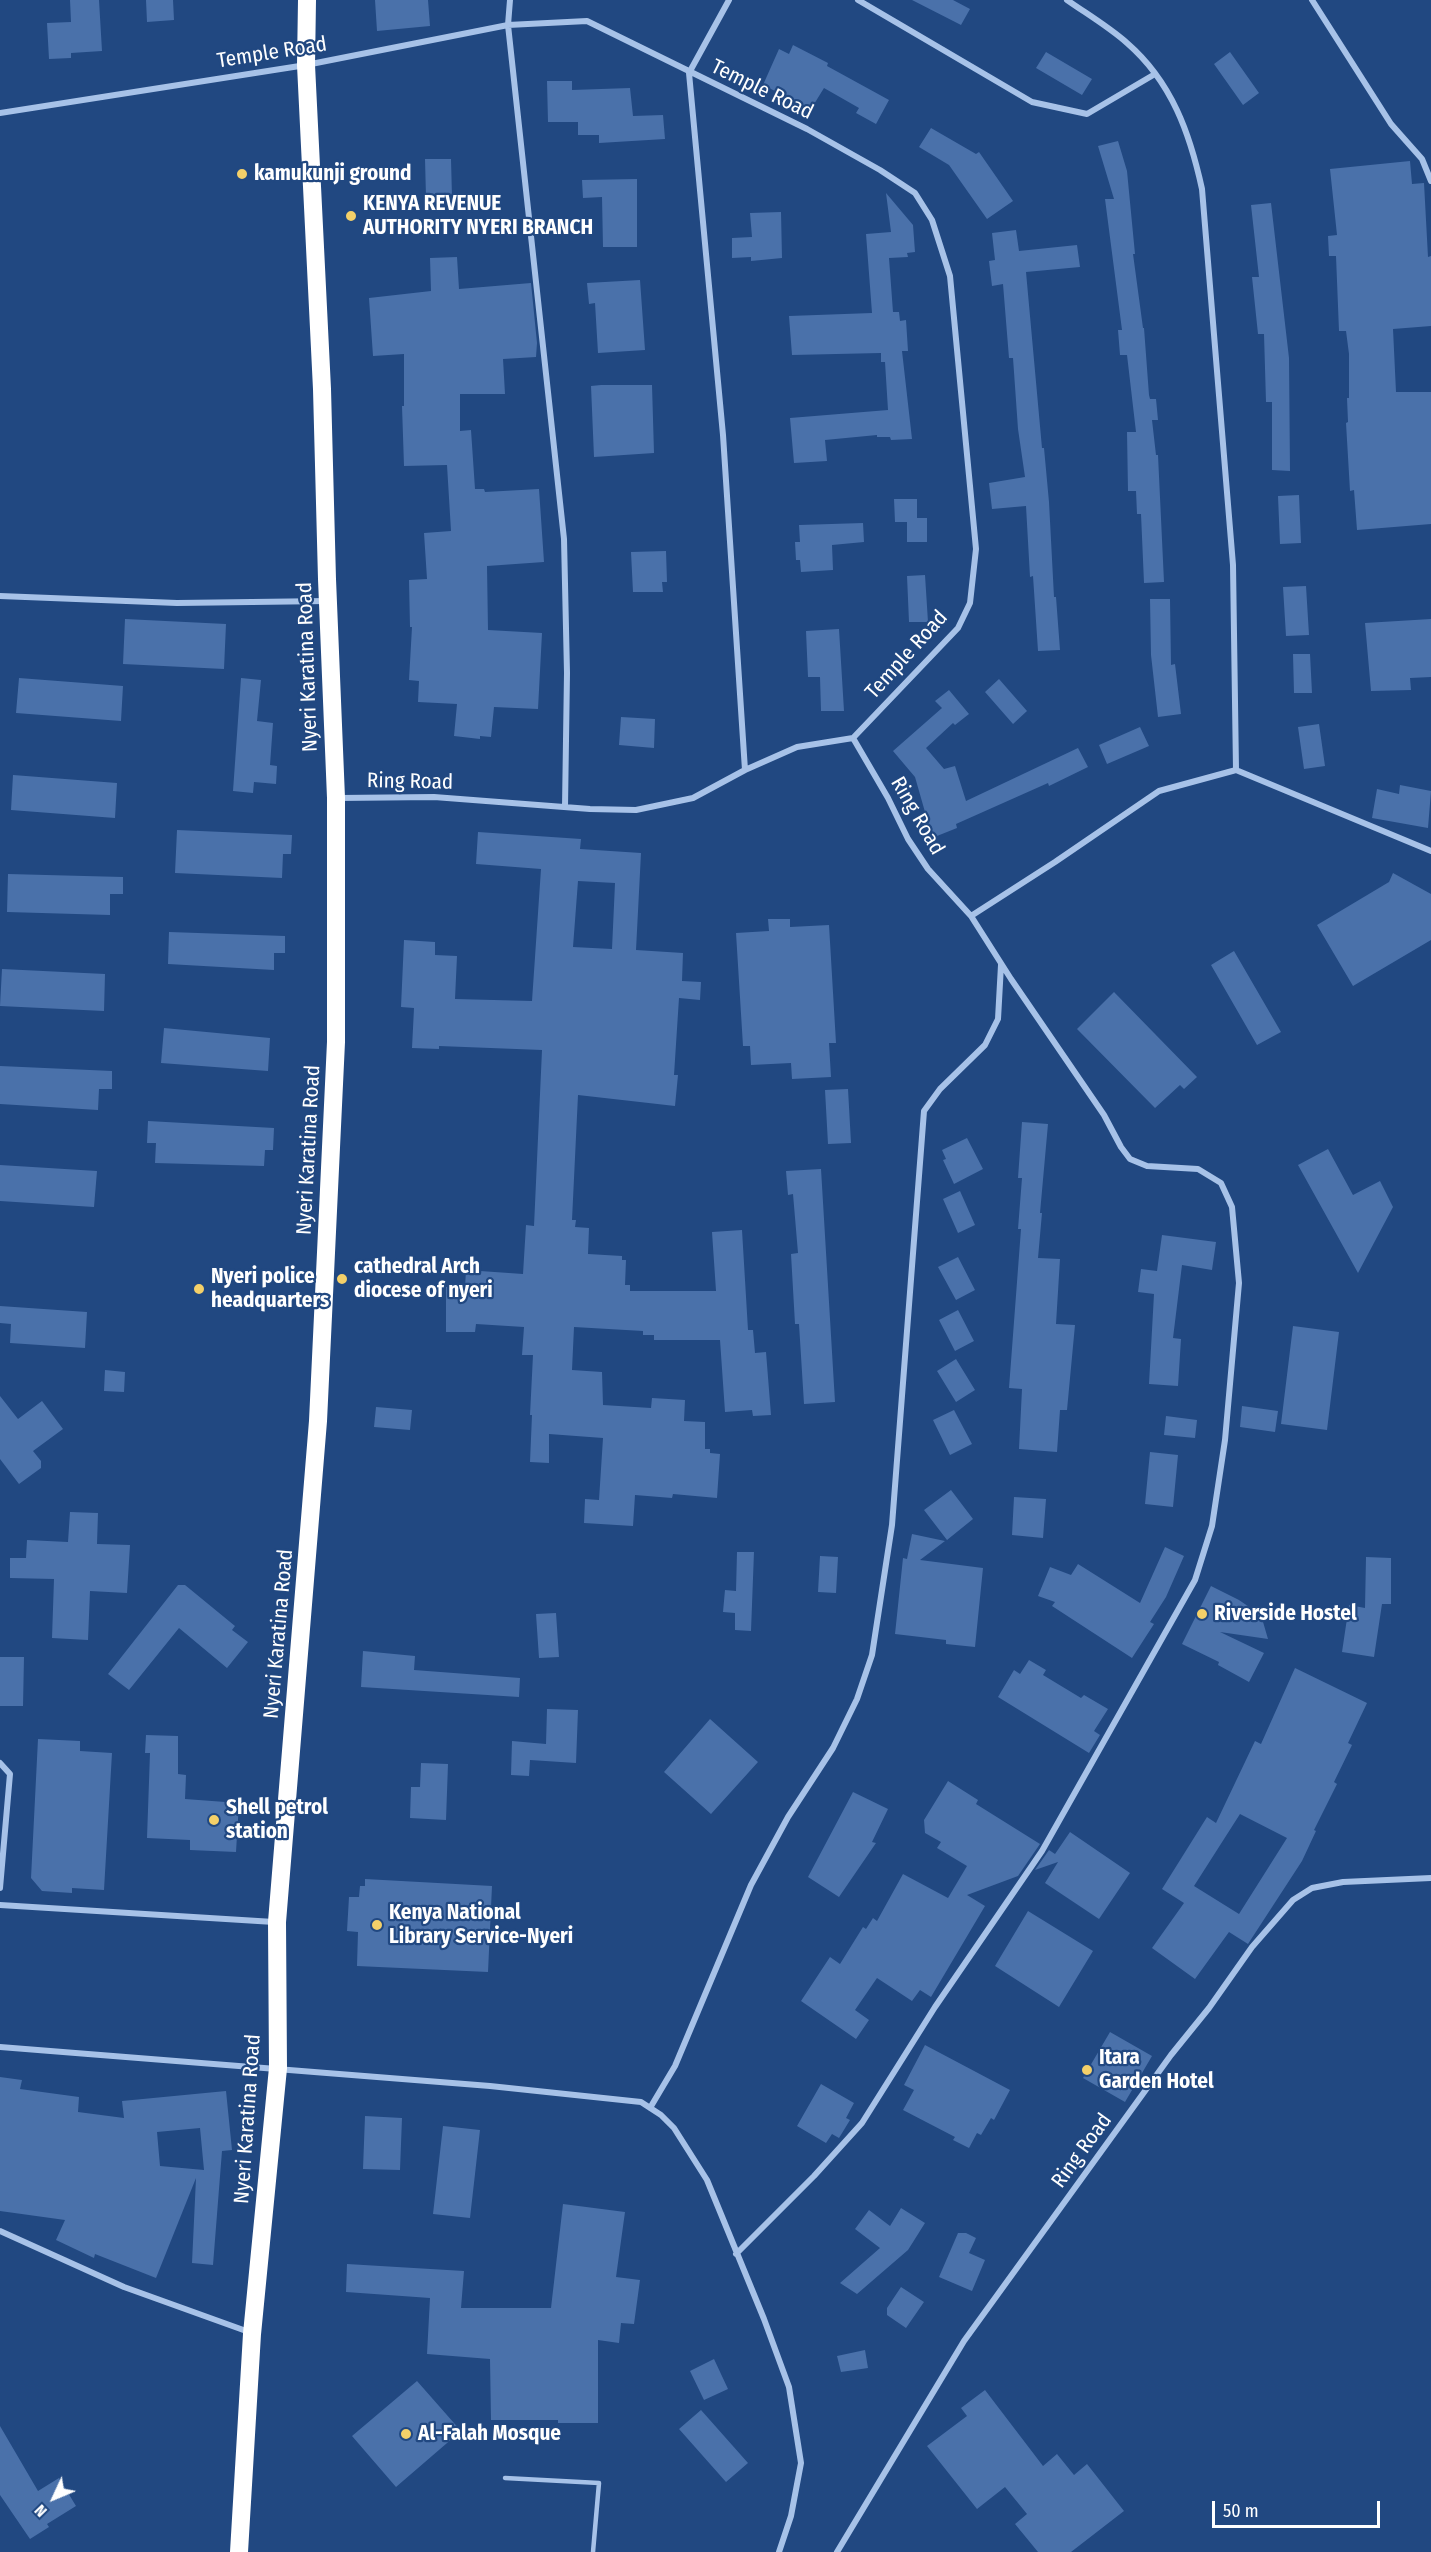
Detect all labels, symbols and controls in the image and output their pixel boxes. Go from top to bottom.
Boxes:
street label: Temple Road [215,32,329,74]
street label: Temple Road [707,54,817,126]
place label: kamukunji ground [254,161,411,187]
marker: kamukunji ground [235,167,249,181]
place label: KENYA REVENUE AUTHORITY NYERI BRANCH [363,191,593,241]
marker: KENYA REVENUE AUTHORITY NYERI BRANCH [344,209,358,223]
street label: Nyeri Karatina Road [292,582,324,752]
street label: Temple Road [861,605,953,705]
street label: Ring Road [367,769,453,795]
street label: Ring Road [885,772,949,860]
street label: Nyeri Karatina Road [292,1064,326,1236]
place label: cathedral Arch diocese of nyeri [354,1254,493,1304]
place label: Nyeri police headquarters [211,1264,329,1314]
marker: cathedral Arch diocese of nyeri [335,1272,349,1286]
marker: Nyeri police headquarters [192,1282,206,1296]
street label: Nyeri Karatina Road [259,1548,299,1720]
place label: Riverside Hostel [1214,1601,1357,1627]
marker: Riverside Hostel [1195,1607,1209,1621]
place label: Shell petrol station [226,1795,328,1845]
marker: Shell petrol station [207,1813,221,1827]
place label: Kenya National Library Service-Nyeri [389,1900,573,1950]
marker: Kenya National Library Service-Nyeri [370,1918,384,1932]
street label: Nyeri Karatina Road [229,2033,267,2205]
place label: Itara Garden Hotel [1099,2045,1214,2095]
marker: Itara Garden Hotel [1080,2063,1094,2077]
street label: Ring Road [1046,2109,1118,2193]
place label: Al-Falah Mosque [418,2421,561,2447]
marker: Al-Falah Mosque [399,2427,413,2441]
north arrow [24,2468,84,2528]
scale bar [1215,2489,1383,2527]
text: 50 m [1223,2500,1259,2522]
text: N [31,2501,51,2521]

